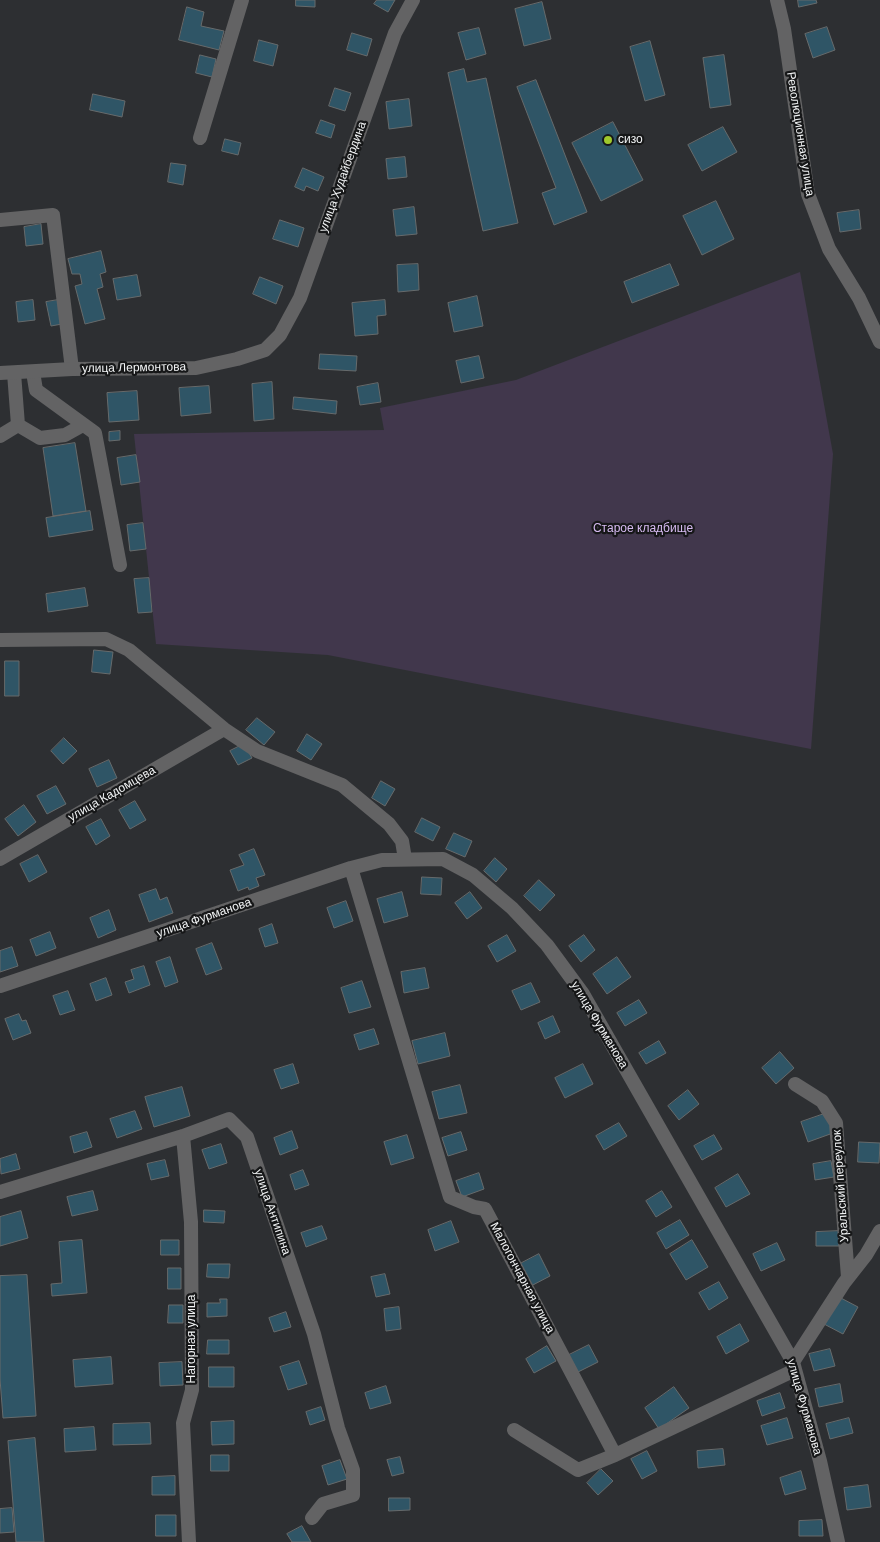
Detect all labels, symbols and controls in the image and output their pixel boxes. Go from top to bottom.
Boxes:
street label: Революционная улица [783,71,817,197]
street label: улица Худайбердина [316,120,370,234]
place label: сизо [618,133,643,147]
marker: сизо [602,134,614,146]
street label: улица Лермонтова [82,360,186,376]
park label: Старое кладбище [593,522,693,536]
street label: улица Кадомцева [66,763,158,825]
street label: улица Фурманова [155,895,253,941]
street label: улица Фурманова [567,979,631,1071]
street label: Уральский переулок [830,1129,852,1243]
street label: улица Антипина [251,1167,293,1257]
street label: Малогончарная улица [487,1220,557,1336]
street label: Нагорная улица [185,1295,199,1383]
street label: улица Фурманова [783,1357,825,1457]

